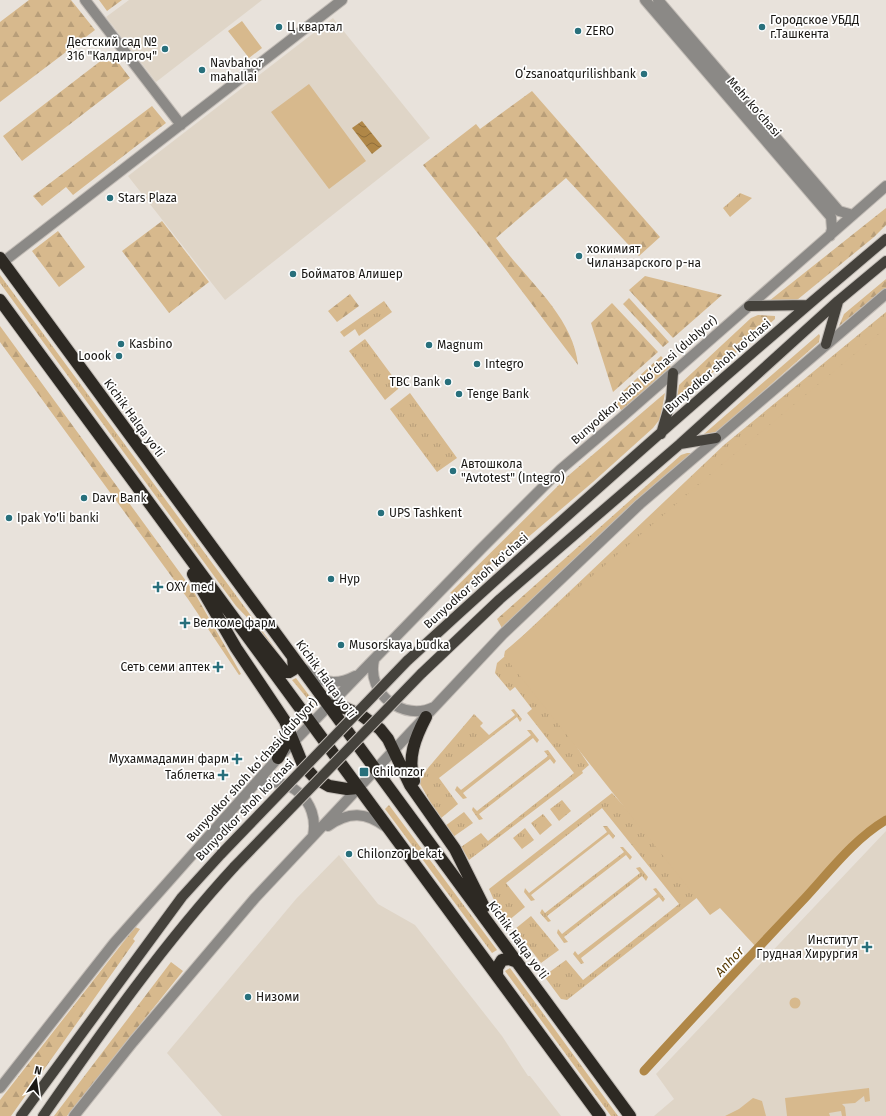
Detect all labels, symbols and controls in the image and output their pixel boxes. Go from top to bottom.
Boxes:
place label: Городское УБДД г.Ташкента [770,13,859,41]
place label: Ц квартал [287,20,343,34]
marker: Ц квартал [274,22,284,32]
marker: Городское УБДД г.Ташкента [757,22,767,32]
place label: ZERO [586,24,614,38]
marker: ZERO [573,26,583,36]
place label: Дестский сад № 316 "Калдиргоч" [66,35,157,63]
marker: Дестский сад № 316 "Калдиргоч" [160,44,170,54]
place label: Navbahor mahallai [210,56,263,84]
marker: Navbahor mahallai [197,65,207,75]
place label: Oʻzsanoatqurilishbank [515,66,637,81]
marker: Oʻzsanoatqurilishbank [639,69,649,79]
street label: Mehr ko'chasi [724,74,784,140]
place label: Stars Plaza [118,191,177,205]
marker: Stars Plaza [105,193,115,203]
place label: хокимият Чиланзарского р-на [587,242,701,270]
marker: хокимият Чиланзарского р-на [574,251,584,261]
place label: Бойматов Алишер [301,267,403,281]
marker: Бойматов Алишер [288,269,298,279]
street label: Bunyodkor shoh koʻchasi (dublyor) [568,312,720,447]
street label: Bunyodkor shoh ko'chasi [662,316,774,416]
place label: Kasbino [129,337,173,351]
place label: Magnum [437,338,483,352]
marker: Kasbino [116,339,126,349]
marker: Magnum [424,340,434,350]
place label: Loook [78,349,112,363]
marker: Loook [114,351,124,361]
place label: Integro [485,357,524,371]
marker: Integro [472,359,482,369]
place label: TBC Bank [390,375,441,389]
street label: Kichik Halqa yo'li [101,376,167,460]
marker: TBC Bank [443,377,453,387]
place label: Tenge Bank [467,387,530,401]
marker: Tenge Bank [454,389,464,399]
place label: Автошкола "Avtotest" (Integro) [461,457,565,485]
marker: Автошкола "Avtotest" (Integro) [448,466,458,476]
place label: Davr Bank [92,491,148,505]
marker: Davr Bank [79,493,89,503]
place label: UPS Tashkent [389,506,463,520]
marker: UPS Tashkent [376,508,386,518]
place label: Ipak Yo'li banki [17,511,99,525]
marker: Ipak Yo'li banki [4,513,14,523]
street label: Bunyodkor shoh ko'chasi [421,530,531,632]
place label: Нур [339,572,360,586]
marker: Нур [326,574,336,584]
place label: OXY med [166,580,214,594]
marker: OXY med [153,582,163,592]
place label: Велкоме фарм [193,616,276,630]
marker: Велкоме фарм [180,618,190,628]
street label: Kichik Halqa yo'li [293,637,359,721]
place label: Musorskaya budka [349,638,450,652]
marker: Musorskaya budka [336,640,346,650]
place label: Сеть семи аптек [121,660,211,674]
marker: Сеть семи аптек [213,662,223,672]
street label: Bunyodkor shoh koʻchasi (dublyor) [183,694,320,845]
place label: Мухаммадамин фарм [109,752,229,766]
marker: Мухаммадамин фарм [232,754,242,764]
street label: Bunyodkor shoh ko'chasi [193,756,297,864]
place label: Chilonzor [373,765,425,779]
marker: Chilonzor [358,766,370,778]
place label: Таблетка [165,768,215,782]
marker: Таблетка [218,770,228,780]
place label: Chilonzor bekat [357,847,443,861]
marker: Chilonzor bekat [344,849,354,859]
street label: Kichik Halqa yo'li [485,898,551,982]
place label: Институт Грудная Хирургия [756,933,859,961]
marker: Институт Грудная Хирургия [861,941,873,953]
water label: Anhor [711,943,747,980]
place label: Низоми [256,990,300,1004]
marker: Низоми [243,992,253,1002]
north arrow [16,1060,56,1100]
text: N [33,1064,43,1078]

